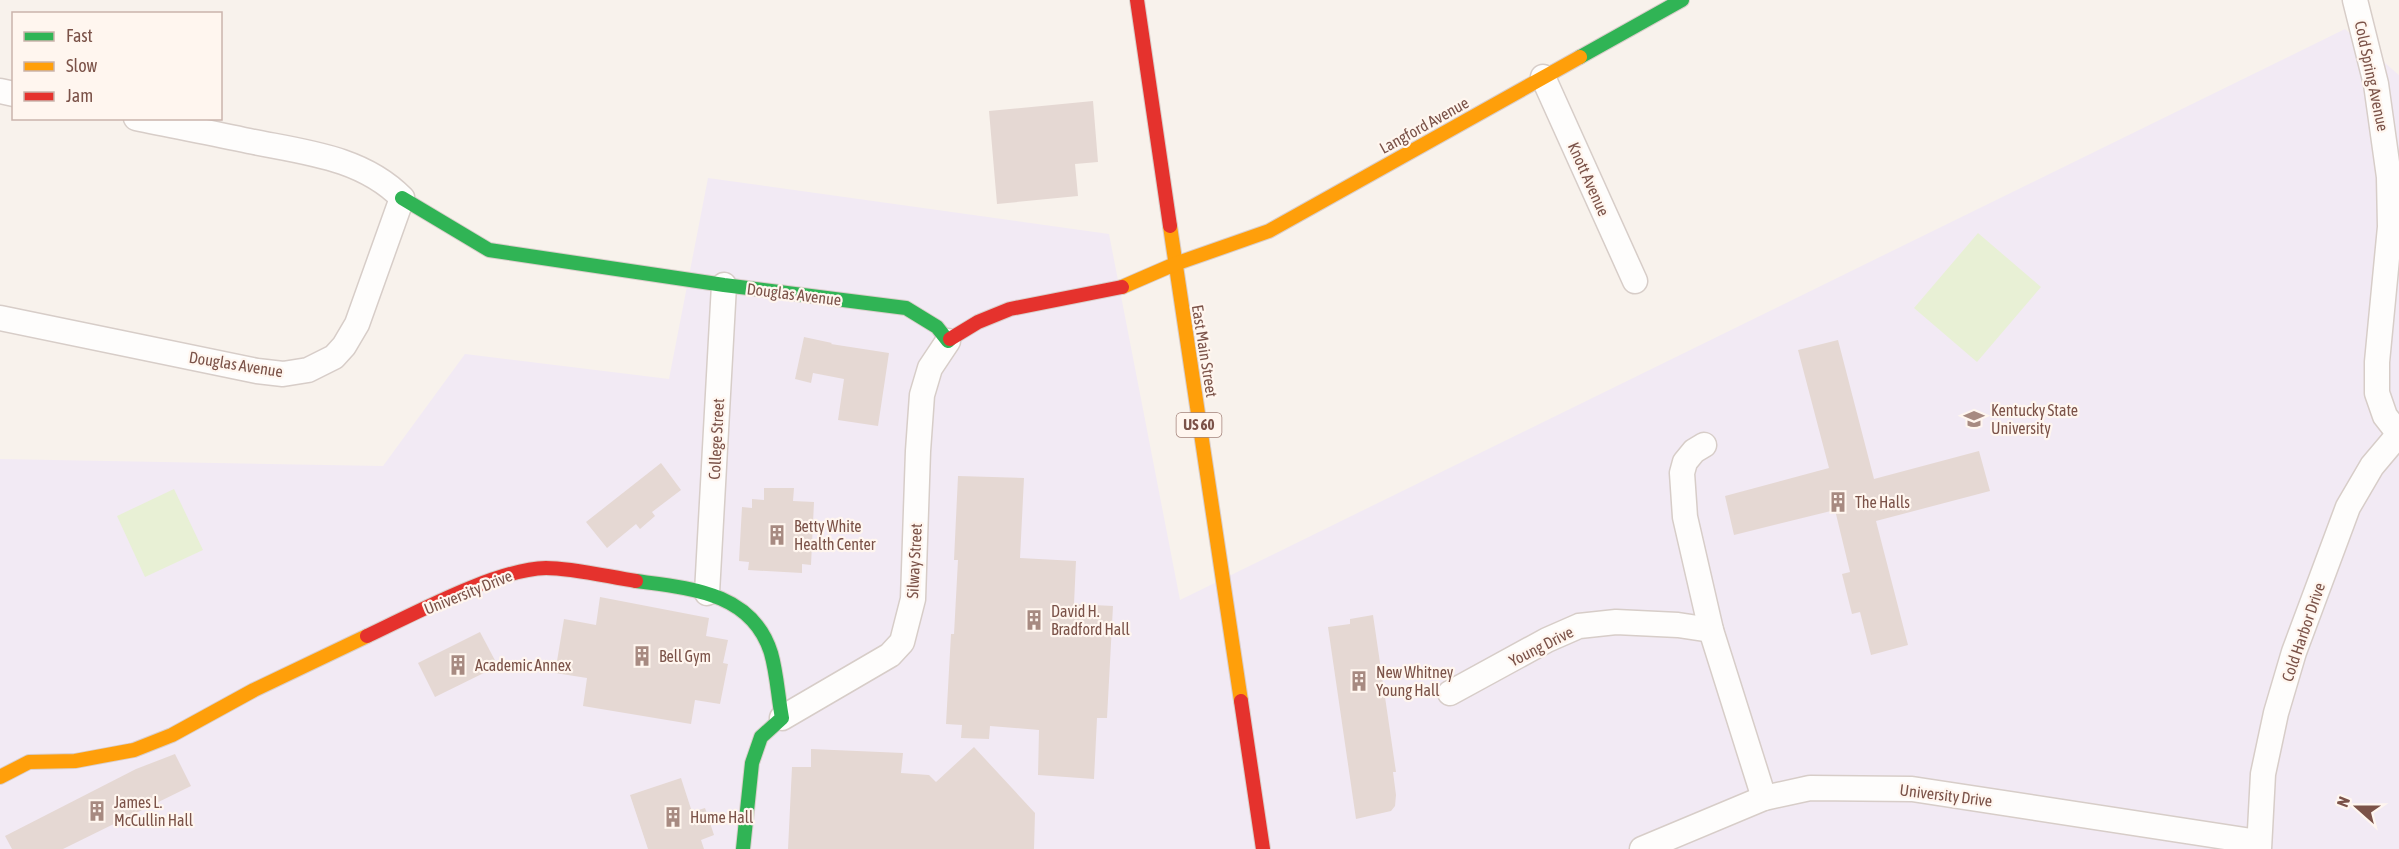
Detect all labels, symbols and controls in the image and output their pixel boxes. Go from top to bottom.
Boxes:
legend [12,12,222,120]
street label: Cold Spring Avenue [2351,19,2392,133]
text: Fast [66,25,93,46]
text: Slow [66,55,97,76]
text: Jam [66,85,93,106]
street label: Langford Avenue [1376,93,1472,158]
street label: Knott Avenue [1565,139,1613,219]
street label: Douglas Avenue [746,279,842,310]
street label: East Main Street [1189,303,1221,399]
street label: Douglas Avenue [188,348,284,381]
street label: College Street [705,397,728,480]
place label: Kentucky State University [1991,401,2078,438]
school or university icon: Kentucky State University [1962,407,1986,431]
road number: US 60 [1176,413,1222,437]
building icon: The Halls [1826,490,1850,514]
place label: The Halls [1855,493,1910,511]
place label: Betty White Health Center [794,517,876,553]
building icon: Betty White Health Center [765,523,789,547]
street label: Silway Street [903,523,926,599]
street label: University Drive [421,566,515,619]
street label: Cold Harbor Drive [2278,580,2328,684]
place label: David H. Bradford Hall [1051,602,1130,638]
building icon: David H. Bradford Hall [1022,608,1046,632]
street label: Young Drive [1506,622,1576,671]
building icon: Bell Gym [630,644,654,668]
place label: Bell Gym [659,647,711,666]
building icon: Academic Annex [446,653,470,677]
place label: Academic Annex [475,656,572,674]
place label: New Whitney Young Hall [1376,663,1454,700]
building icon: New Whitney Young Hall [1347,669,1371,693]
north arrow [2327,777,2387,837]
street label: University Drive [1899,780,1993,811]
place label: James L. McCullin Hall [114,793,194,829]
text: N [2333,794,2353,809]
building icon: James L. McCullin Hall [85,799,109,823]
building icon: Hume Hall [661,805,685,829]
place label: Hume Hall [690,808,754,826]

